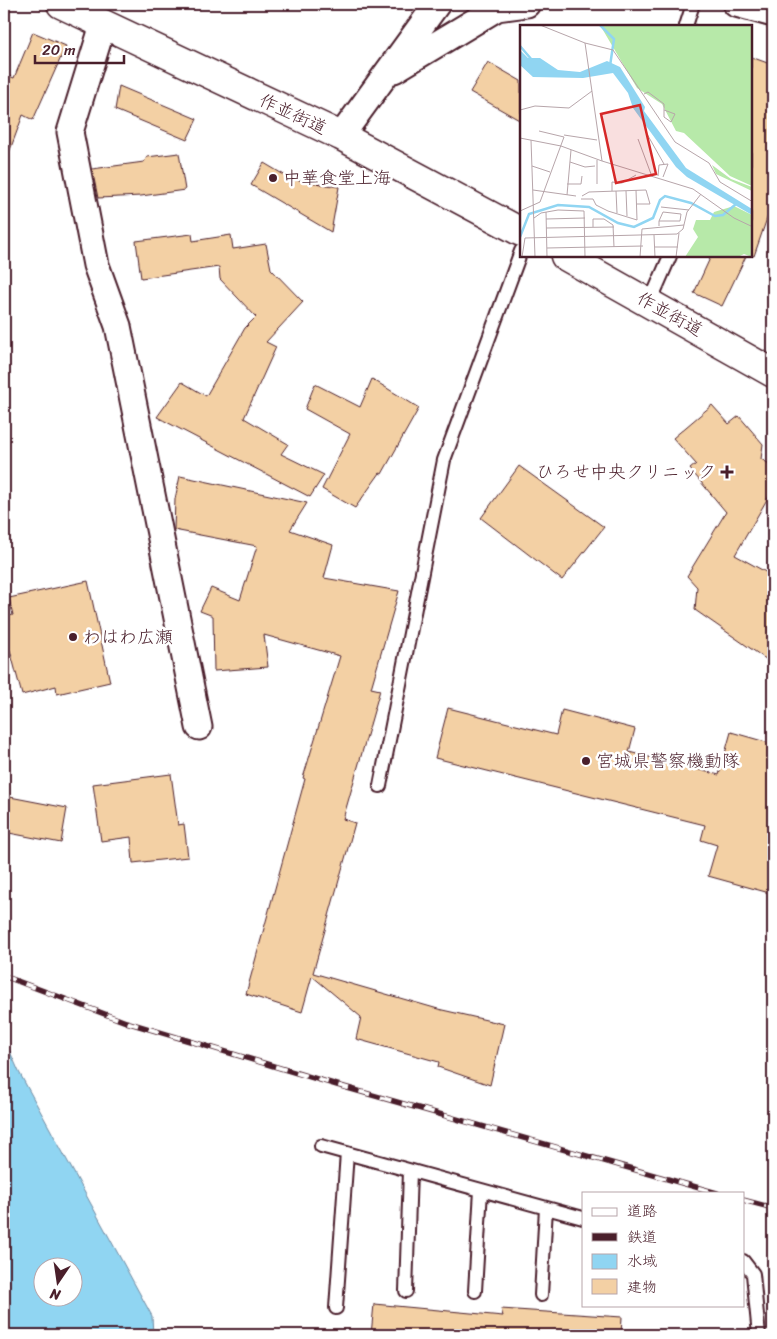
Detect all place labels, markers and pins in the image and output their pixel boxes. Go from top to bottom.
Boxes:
place label: 中華食堂上海 [283,162,391,194]
marker: 中華食堂上海 [267,172,279,184]
place label: ひろせ中央クリニック [536,456,716,488]
marker: ひろせ中央クリニック [720,465,734,479]
place label: わはわ広瀬 [83,621,173,653]
marker: わはわ広瀬 [67,631,79,643]
place label: 宮城県警察機動隊 [596,745,740,777]
marker: 宮城県警察機動隊 [580,755,592,767]

